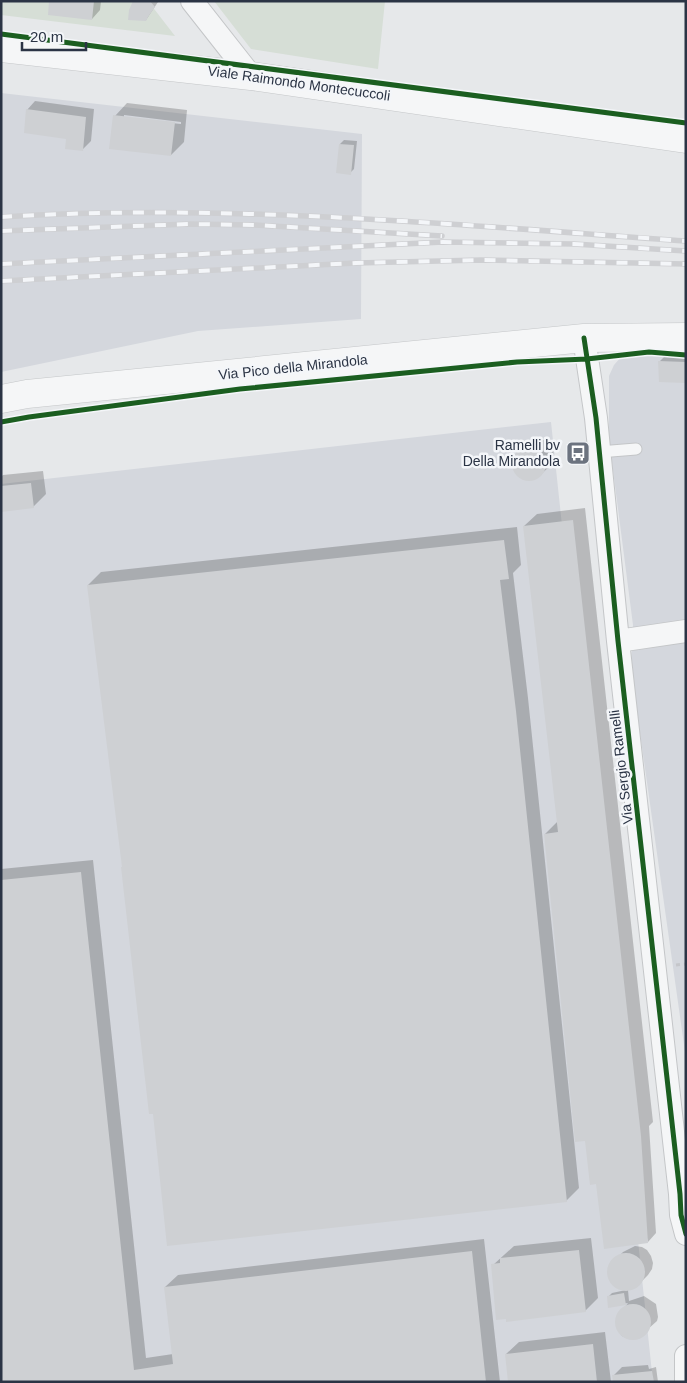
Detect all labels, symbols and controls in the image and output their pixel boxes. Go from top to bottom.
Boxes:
scale bar [22,20,86,52]
text: 20 m [30,28,63,45]
street label: Viale Raimondo Montecuccoli [207,62,391,104]
street label: Via Pico della Mirandola [218,351,369,383]
place label: Ramelli bv Della Mirandola [463,437,560,469]
bus stop icon: Ramelli bv Della Mirandola [565,440,591,466]
street label: Via Sergio Ramelli [606,709,636,825]

